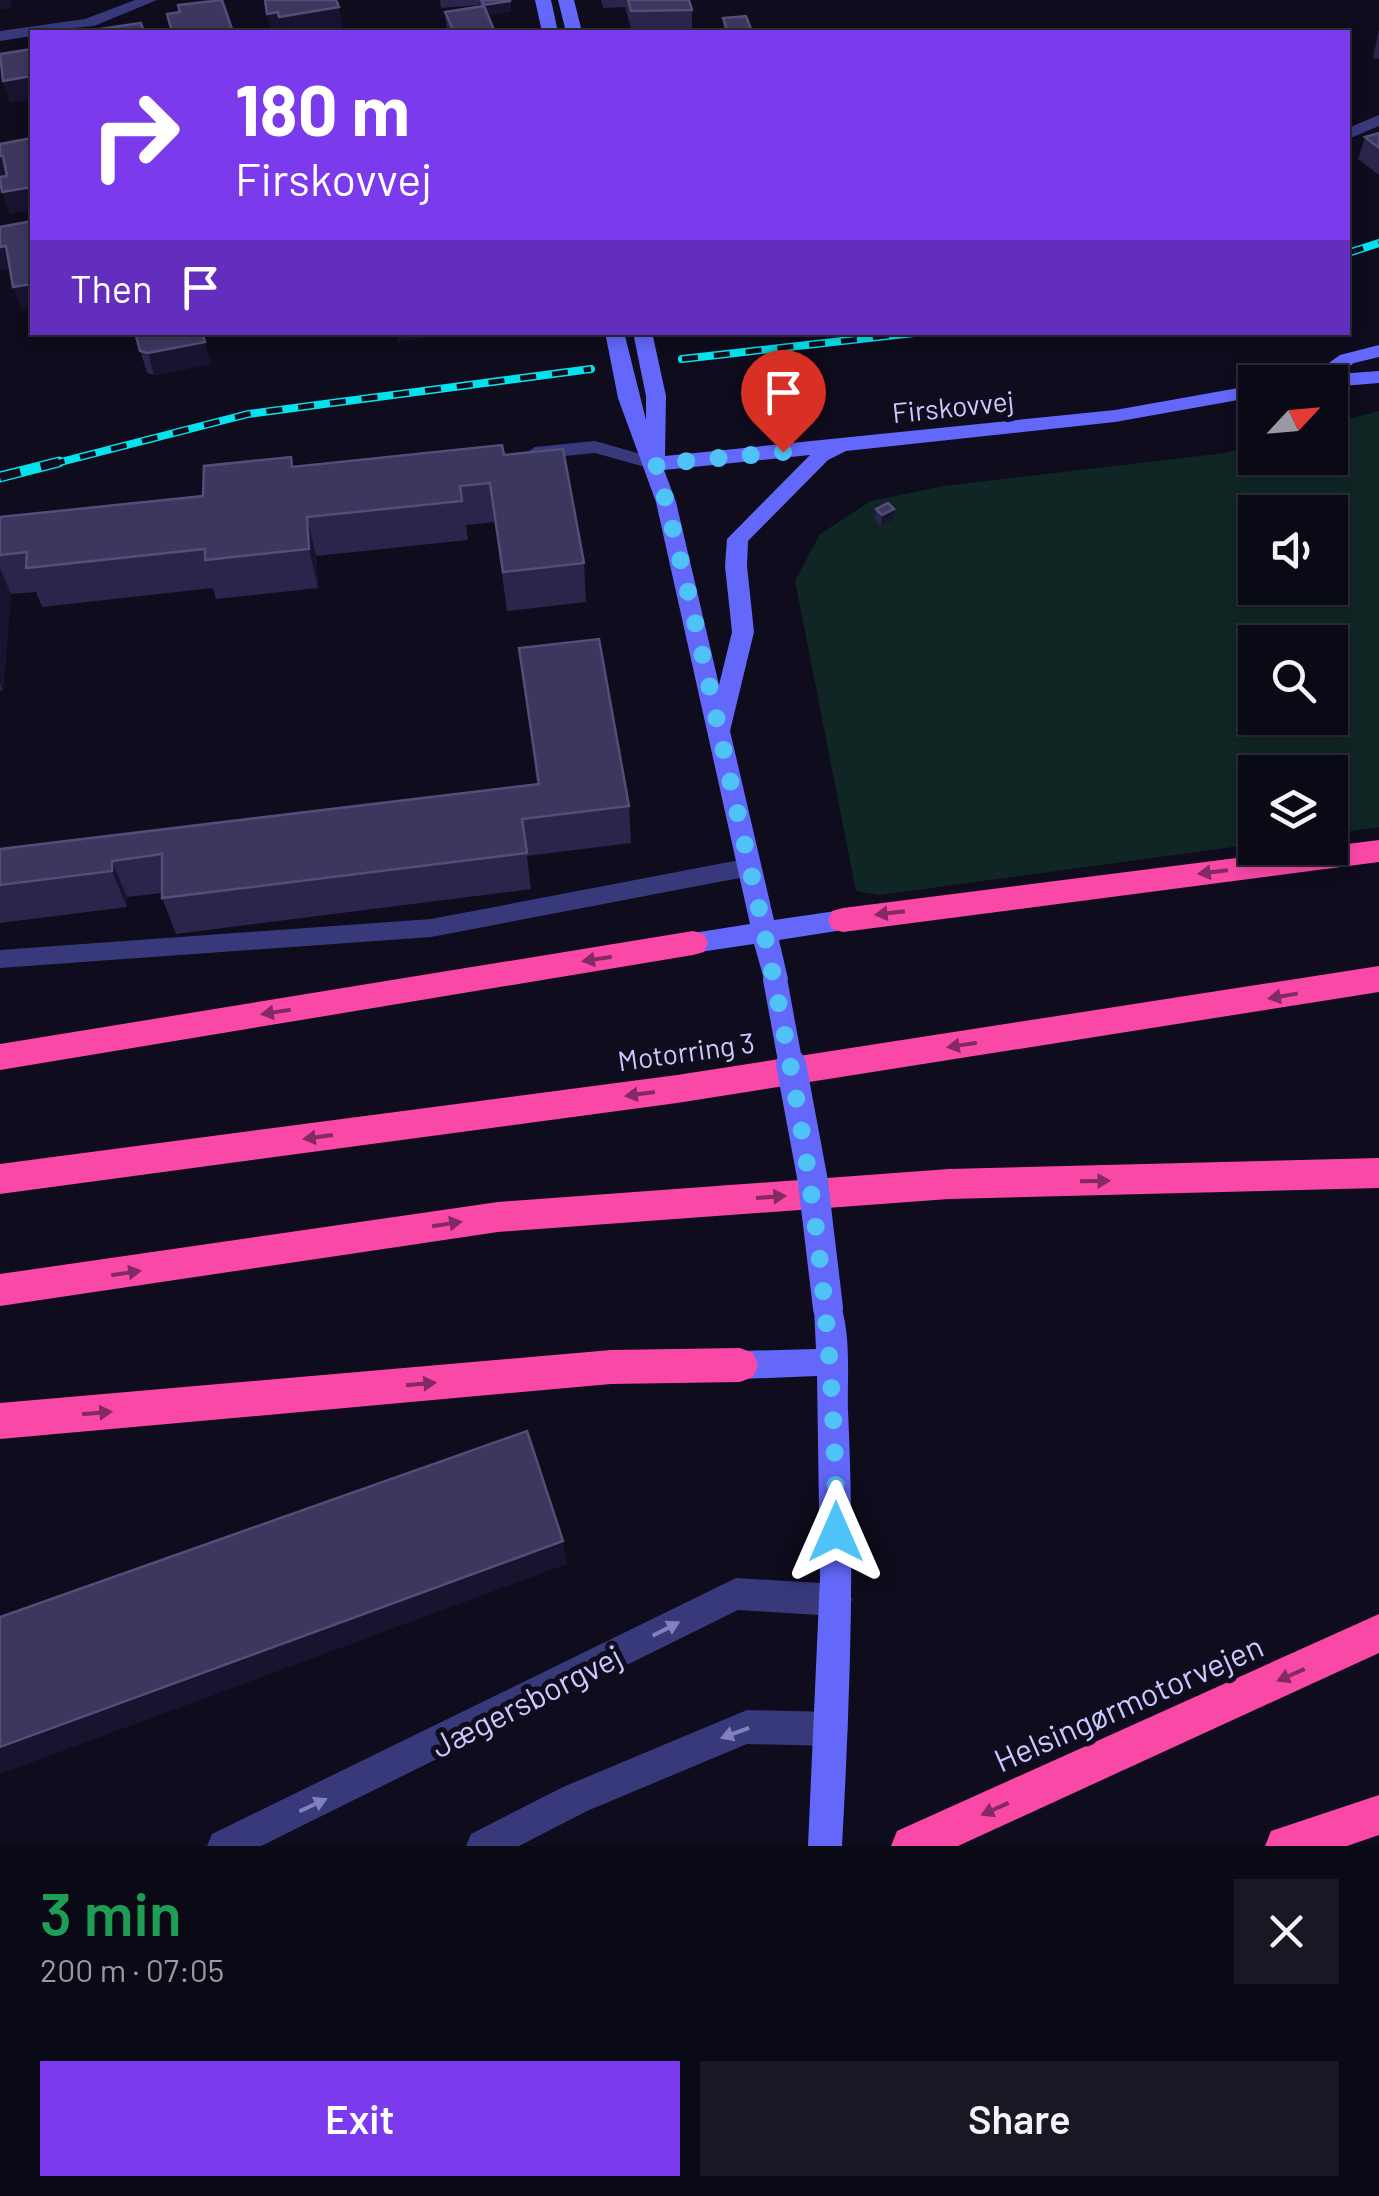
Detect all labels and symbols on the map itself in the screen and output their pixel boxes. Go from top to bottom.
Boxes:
pin [741,350,826,453]
north arrow [1238,365,1348,475]
street label: Firskovvej [890,383,1016,429]
one-way arrow [1196,864,1228,880]
one-way arrow [874,905,906,921]
one-way arrow [580,952,612,967]
one-way arrow [1267,989,1298,1004]
one-way arrow [260,1005,291,1020]
street label: Motorring 3 [615,1025,757,1077]
one-way arrow [945,1038,977,1054]
one-way arrow [624,1086,656,1102]
one-way arrow [302,1129,334,1145]
one-way arrow [1080,1172,1112,1188]
one-way arrow [755,1189,787,1205]
one-way arrow [432,1216,464,1232]
one-way arrow [111,1264,142,1280]
one-way arrow [405,1376,437,1392]
one-way arrow [82,1404,114,1420]
position arrow [784,1480,888,1584]
one-way arrow [652,1621,681,1638]
street label: Helsingørmotorvejen [988,1626,1268,1778]
street label: Jægersborgvej [424,1636,628,1764]
one-way arrow [1276,1667,1306,1683]
one-way arrow [720,1726,750,1741]
one-way arrow [298,1796,327,1813]
one-way arrow [980,1800,1009,1817]

